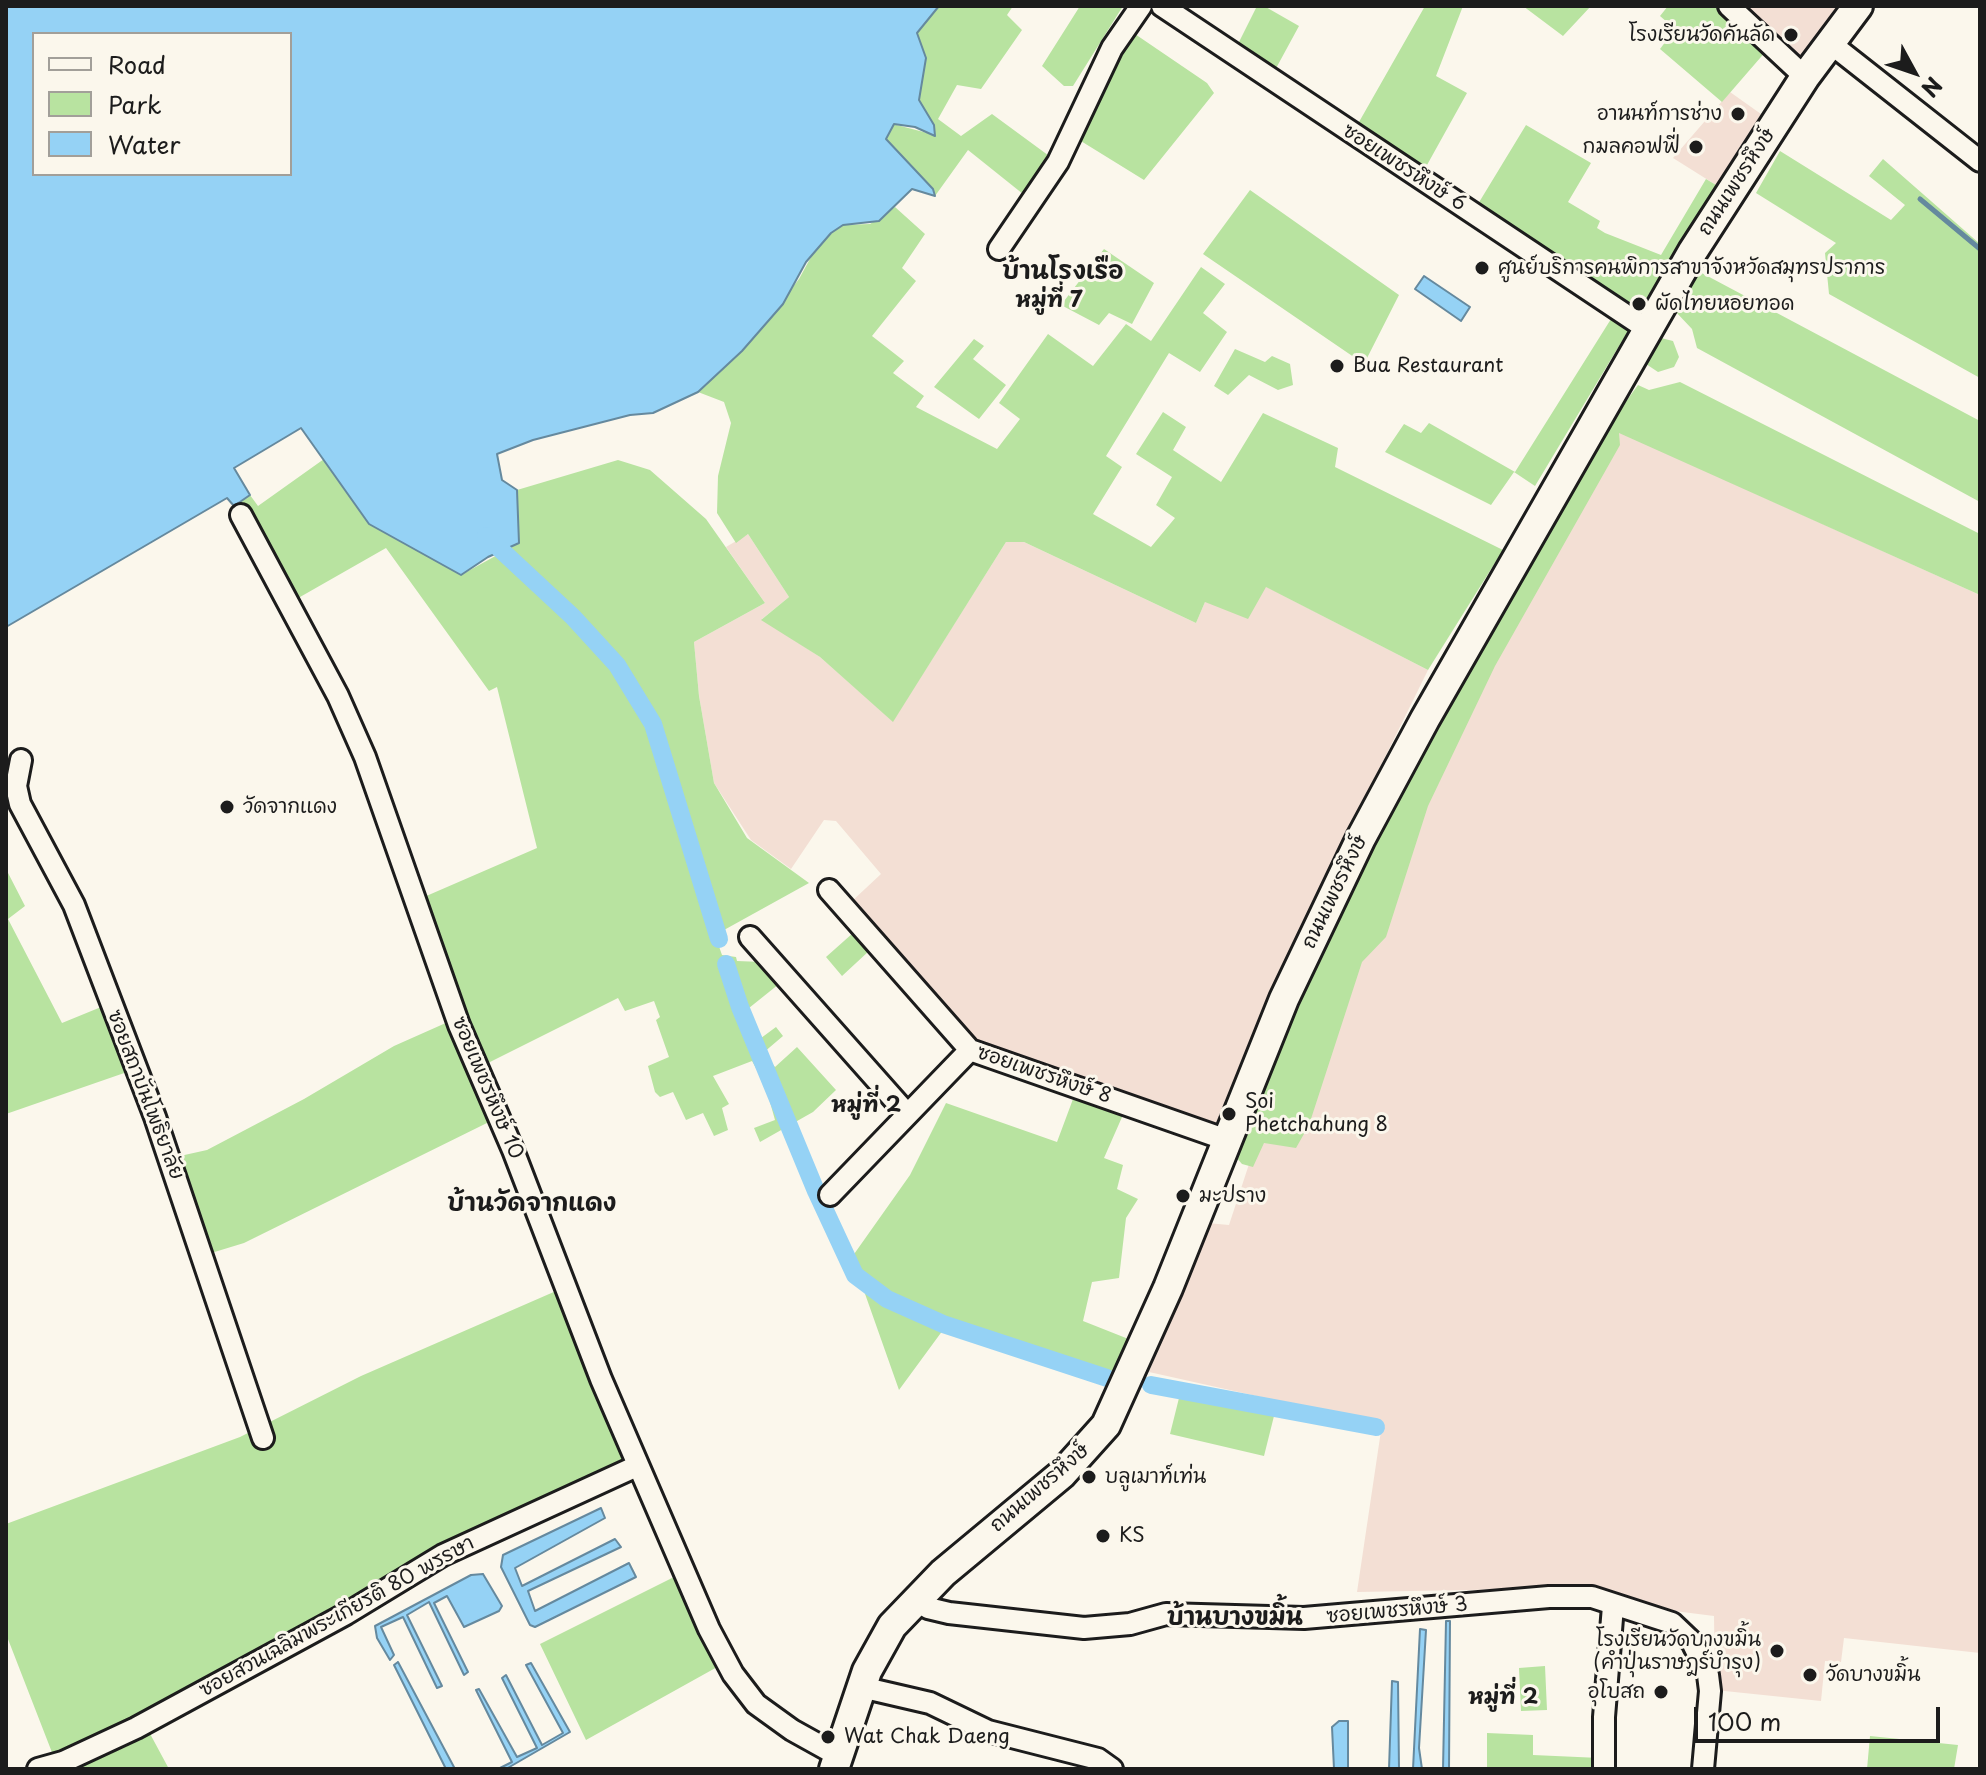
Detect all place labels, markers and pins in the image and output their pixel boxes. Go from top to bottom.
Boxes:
place label: โรงเรียนวัดคันลัด [1629,23,1775,47]
marker: โรงเรียนวัดคันลัด [1782,26,1800,44]
place label: อานนท์การช่าง [1597,102,1722,126]
marker: อานนท์การช่าง [1729,105,1747,123]
place label: กมลคอฟฟี่ [1583,135,1680,159]
marker: กมลคอฟฟี่ [1687,138,1705,156]
place label: ศูนย์บริการคนพิการสาขาจังหวัดสมุทรปราการ [1498,256,1885,280]
marker: ศูนย์บริการคนพิการสาขาจังหวัดสมุทรปราการ [1473,259,1491,277]
place label: ผัดไทยหอยทอด [1655,292,1794,316]
marker: ผัดไทยหอยทอด [1630,295,1648,313]
place label: Bua Restaurant [1353,354,1503,378]
marker: Bua Restaurant [1328,357,1346,375]
place label: วัดจากแดง [243,795,337,819]
marker: วัดจากแดง [218,798,236,816]
place label: Soi Phetchahung 8 [1245,1090,1388,1137]
marker: Soi Phetchahung 8 [1220,1105,1238,1123]
place label: มะปราง [1199,1184,1266,1208]
marker: มะปราง [1174,1187,1192,1205]
place label: บลูเมาท์เท่น [1105,1465,1206,1489]
marker: บลูเมาท์เท่น [1080,1468,1098,1486]
place label: KS [1119,1524,1145,1548]
marker: KS [1094,1527,1112,1545]
place label: โรงเรียนวัดบางขมิ้น (คำปุ่นราษฎร์บำรุง) [1593,1628,1761,1675]
marker: โรงเรียนวัดบางขมิ้น (คำปุ่นราษฎร์บำรุง) [1768,1642,1786,1660]
place label: วัดบางขมิ้น [1826,1663,1921,1687]
marker: วัดบางขมิ้น [1801,1666,1819,1684]
place label: อุโบสถ [1588,1680,1645,1704]
marker: อุโบสถ [1652,1683,1670,1701]
place label: Wat Chak Daeng [844,1725,1010,1749]
marker: Wat Chak Daeng [819,1728,837,1746]

